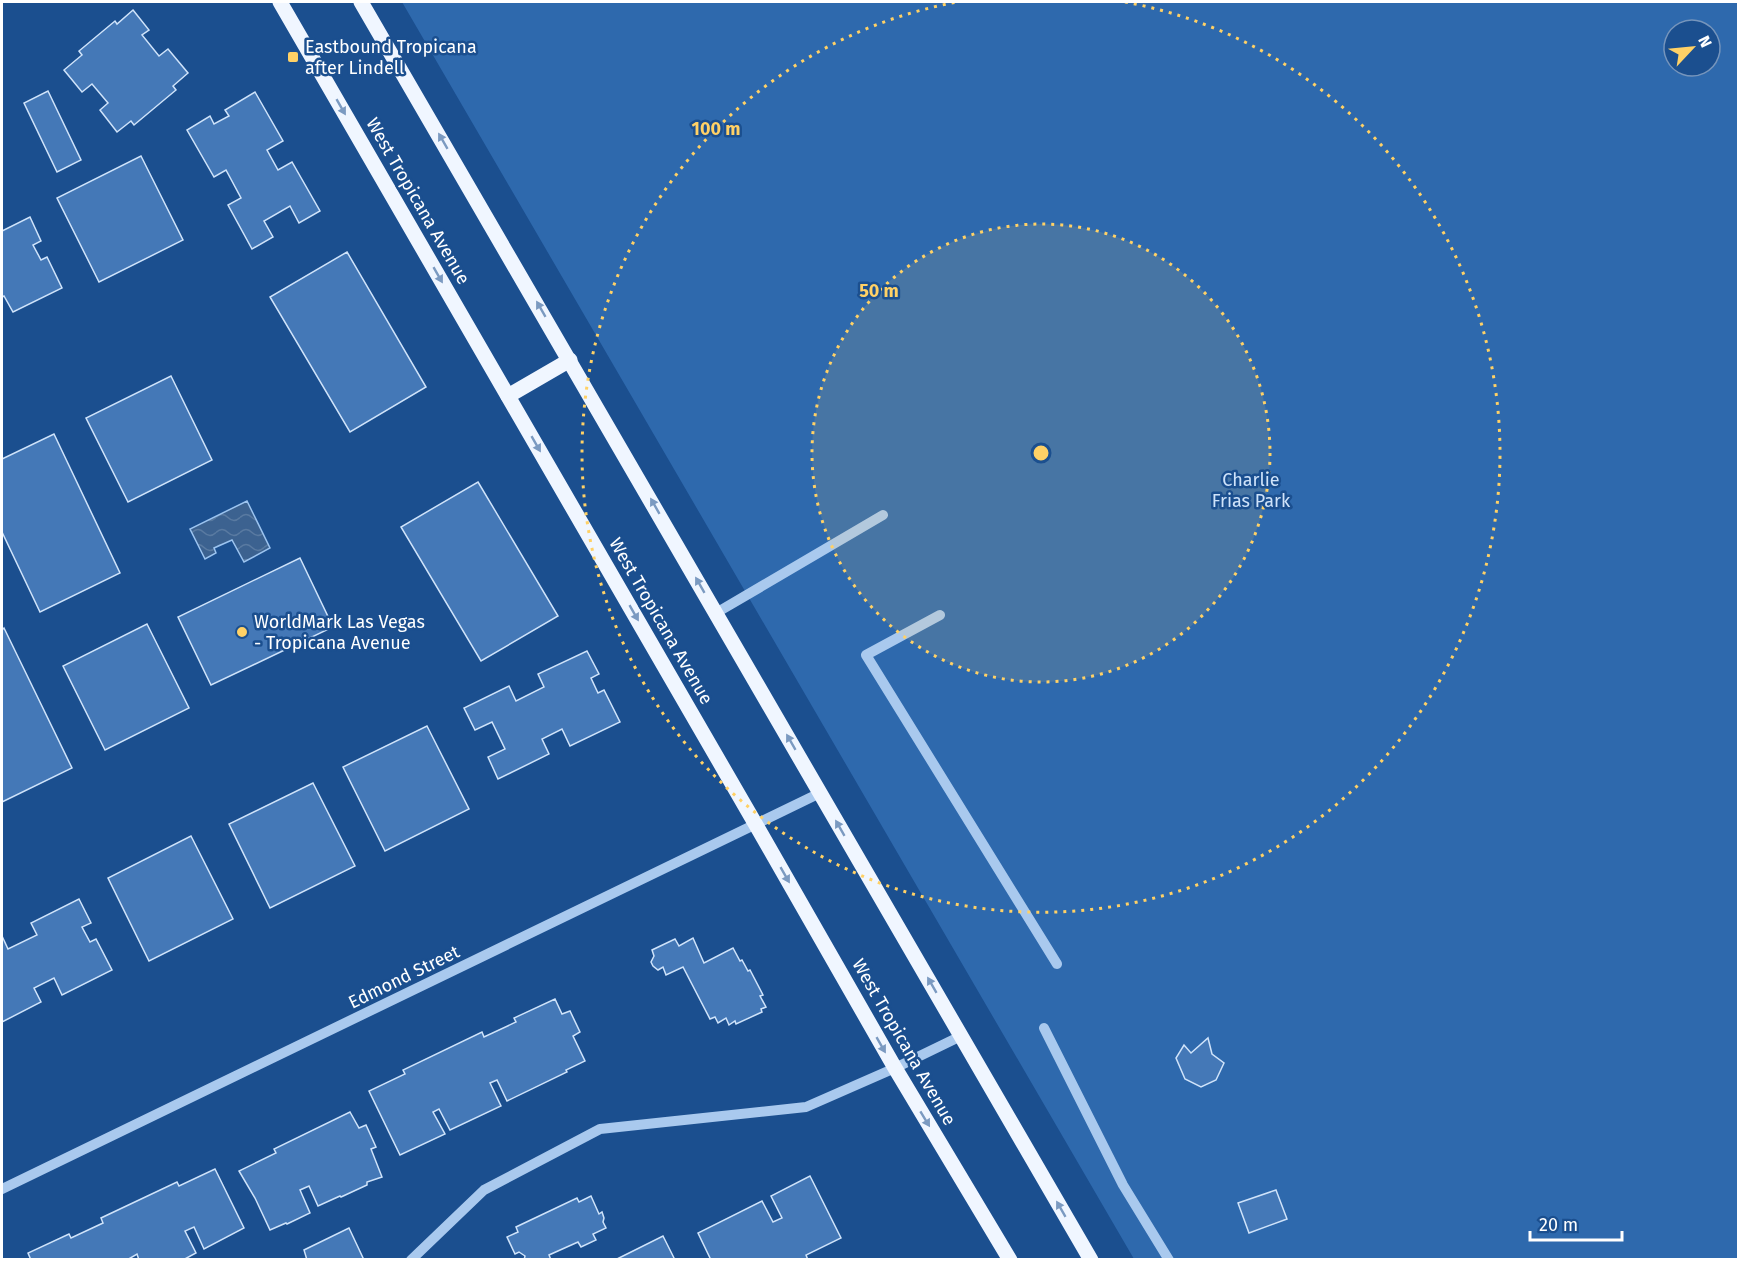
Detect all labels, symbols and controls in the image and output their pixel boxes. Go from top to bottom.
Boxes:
north arrow [1662,18,1722,78]
text: N [1694,33,1716,51]
place label: Eastbound Tropicana after Lindell [305,36,477,79]
marker: Eastbound Tropicana after Lindell [286,50,300,64]
one-way arrow [335,99,346,115]
street label: West Tropicana Avenue [361,114,475,288]
text: 100 m [692,118,740,140]
one-way arrow [437,133,448,149]
one-way arrow [433,267,443,284]
text: 50 m [859,280,899,302]
one-way arrow [535,301,546,317]
one-way arrow [531,436,541,453]
centre of rings [1031,443,1051,463]
park label: Charlie Frias Park [1212,469,1291,512]
one-way arrow [650,497,660,514]
street label: West Tropicana Avenue [604,534,718,708]
one-way arrow [695,576,705,593]
one-way arrow [628,605,639,621]
place label: WorldMark Las Vegas - Tropicana Avenue [254,611,425,654]
marker: WorldMark Las Vegas - Tropicana Avenue [235,625,249,639]
one-way arrow [786,733,796,750]
one-way arrow [835,819,845,836]
one-way arrow [780,867,790,884]
street label: Edmond Street [345,940,464,1013]
street label: West Tropicana Avenue [847,955,961,1129]
one-way arrow [926,977,937,993]
one-way arrow [876,1037,887,1053]
one-way arrow [920,1111,931,1127]
one-way arrow [1056,1201,1067,1217]
scale bar [1530,1204,1622,1242]
text: 20 m [1539,1214,1578,1236]

